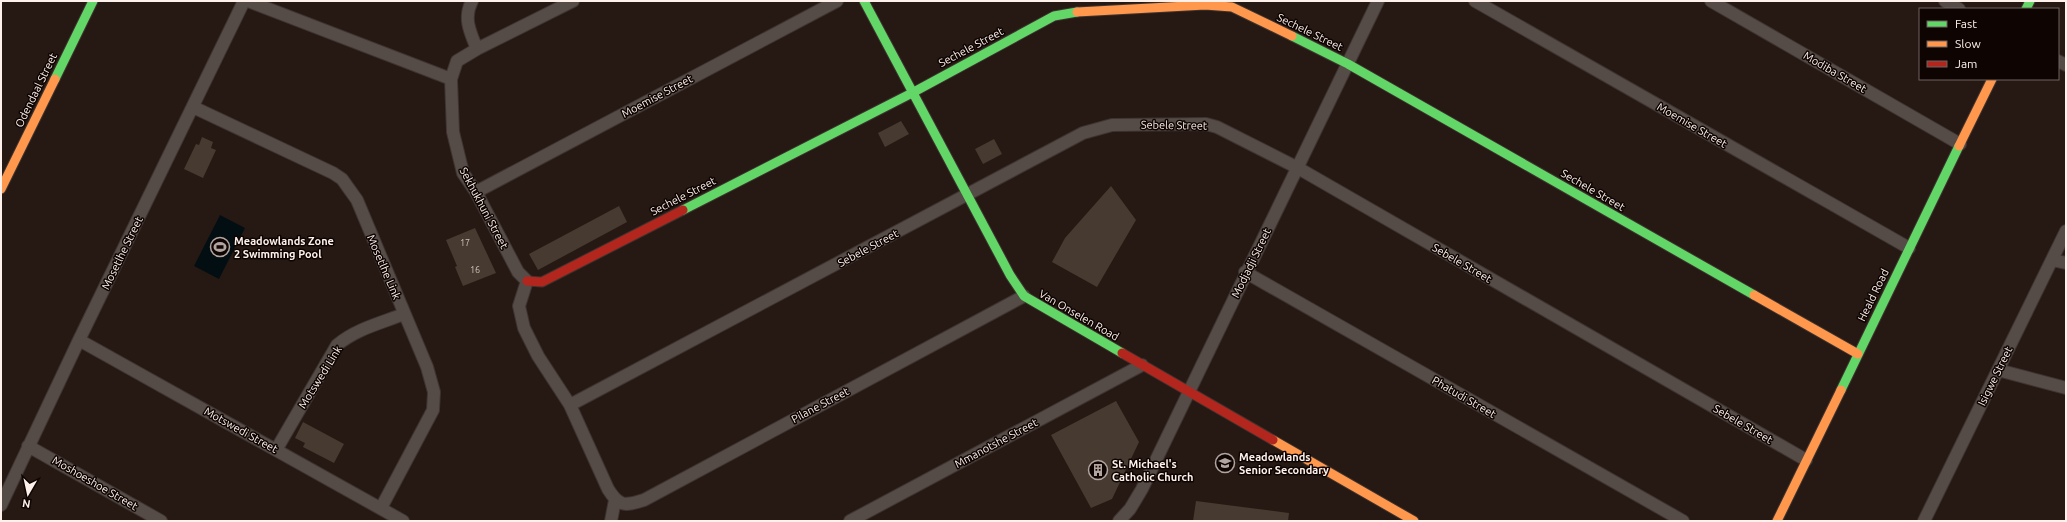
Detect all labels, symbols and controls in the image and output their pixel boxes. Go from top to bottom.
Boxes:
legend [1919,8,2059,80]
street label: Sechele Street [1275,11,1345,53]
text: Fast [1955,17,1977,30]
street label: Sechele Street [937,25,1006,69]
text: Slow [1955,37,1981,50]
street label: Modiba Street [1802,49,1869,95]
street label: Odendaal Street [13,50,59,129]
text: Jam [1955,57,1977,70]
street label: Moemise Street [620,72,695,120]
street label: Moemise Street [1655,100,1729,150]
street label: Sebele Street [1141,118,1208,132]
street label: Sekhukhuni Street [458,165,511,251]
street label: Sechele Street [1559,167,1628,213]
street label: Sechele Street [648,174,718,218]
street label: Mosetlhe Street [99,214,145,291]
street label: Modjadji Street [1229,226,1273,300]
street label: Sebele Street [836,227,901,269]
street label: Mosetlhe Link [365,233,403,302]
place label: Meadowlands Zone 2 Swimming Pool [234,235,334,260]
sports icon: Meadowlands Zone 2 Swimming Pool [209,236,231,258]
house number: 17 [460,238,470,248]
street label: Sebele Street [1430,241,1494,285]
house number: 16 [470,265,480,275]
street label: Heald Road [1855,267,1891,323]
street label: Van Onselen Road [1037,287,1121,343]
street label: Motswedi Link [296,343,344,410]
street label: Isigwe Street [1975,344,2015,408]
street label: Phatudi Street [1430,374,1499,420]
street label: Pilane Street [789,385,851,425]
street label: Sebele Street [1711,402,1775,446]
street label: Motswedi Street [202,405,280,455]
street label: Mmanotshe Street [953,416,1040,470]
place label: Meadowlands Senior Secondary [1239,451,1329,476]
school or university icon: Meadowlands Senior Secondary [1214,452,1236,474]
street label: Moshoeshoe Street [50,454,140,513]
place label: St. Michael's Catholic Church [1112,458,1193,483]
building icon: St. Michael's Catholic Church [1087,459,1109,481]
north arrow [8,474,48,514]
text: N [21,497,31,510]

